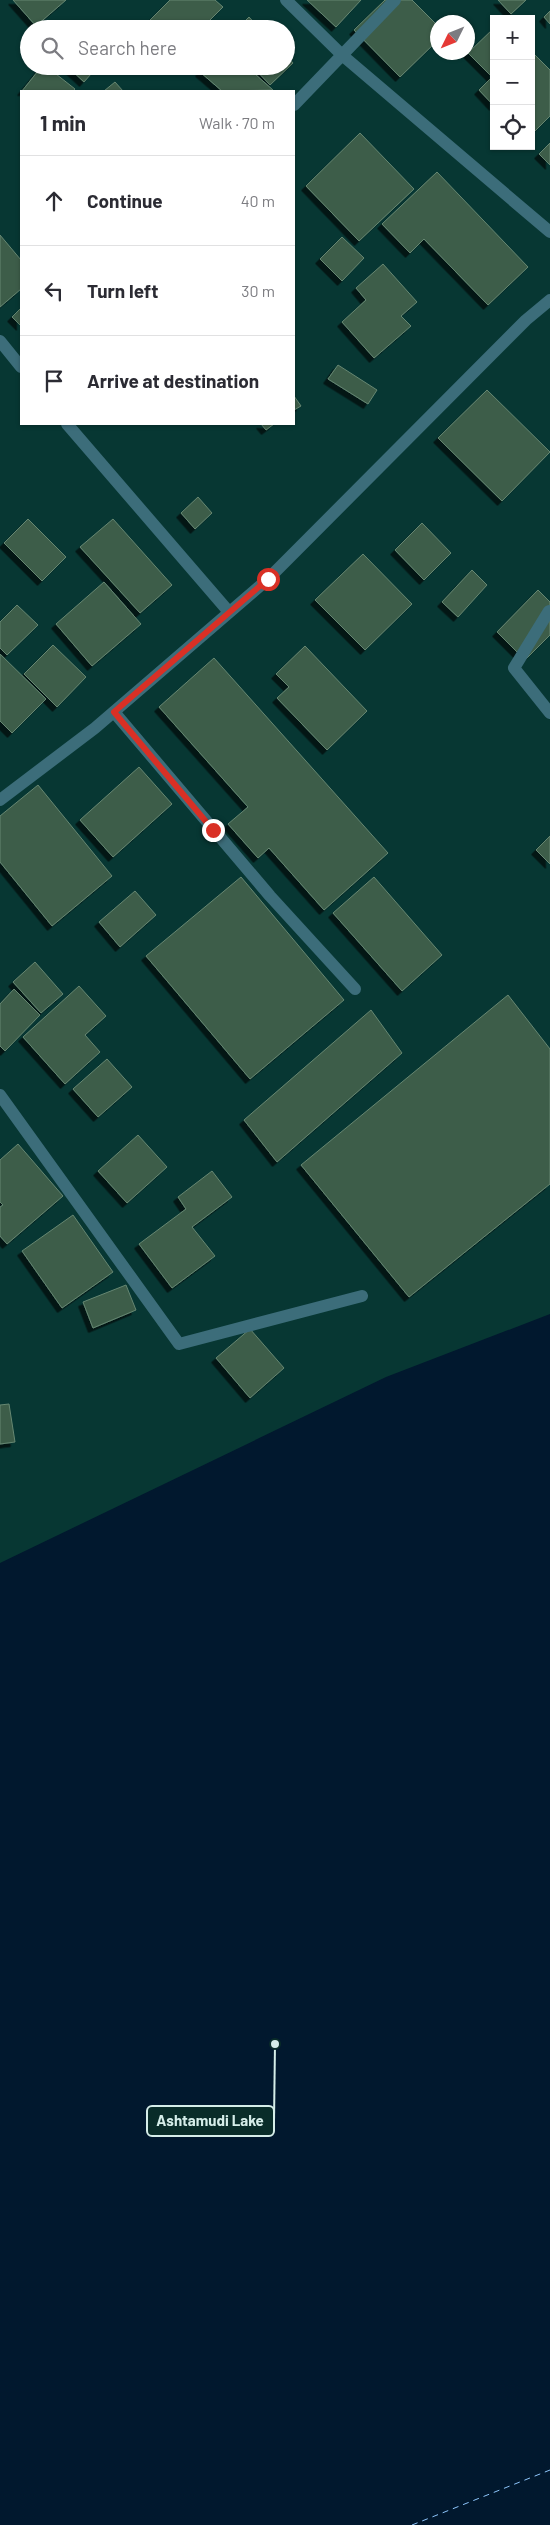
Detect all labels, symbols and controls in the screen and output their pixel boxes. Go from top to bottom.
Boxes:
north arrow [430,15,475,60]
map controls [490,15,535,150]
button: + [490,15,535,60]
search box [20,20,295,75]
icon: search [38,34,66,62]
text: Search here [78,36,177,59]
button: − [490,60,535,105]
button: locate [490,105,535,150]
text: 1 min [40,110,86,135]
text: Walk · 70 m [199,113,275,132]
icon: ahead [40,187,68,215]
text: Continue [87,189,163,212]
text: 40 m [241,191,275,210]
icon: left [40,277,68,305]
text: Turn left [87,279,158,302]
text: 30 m [241,281,275,300]
icon: arrive [40,367,68,395]
text: Arrive at destination [87,369,259,392]
route start [257,568,280,591]
route end [202,819,225,842]
callout: Ashtamudi Lake [147,2106,274,2136]
text: Ashtamudi Lake [156,2111,264,2129]

